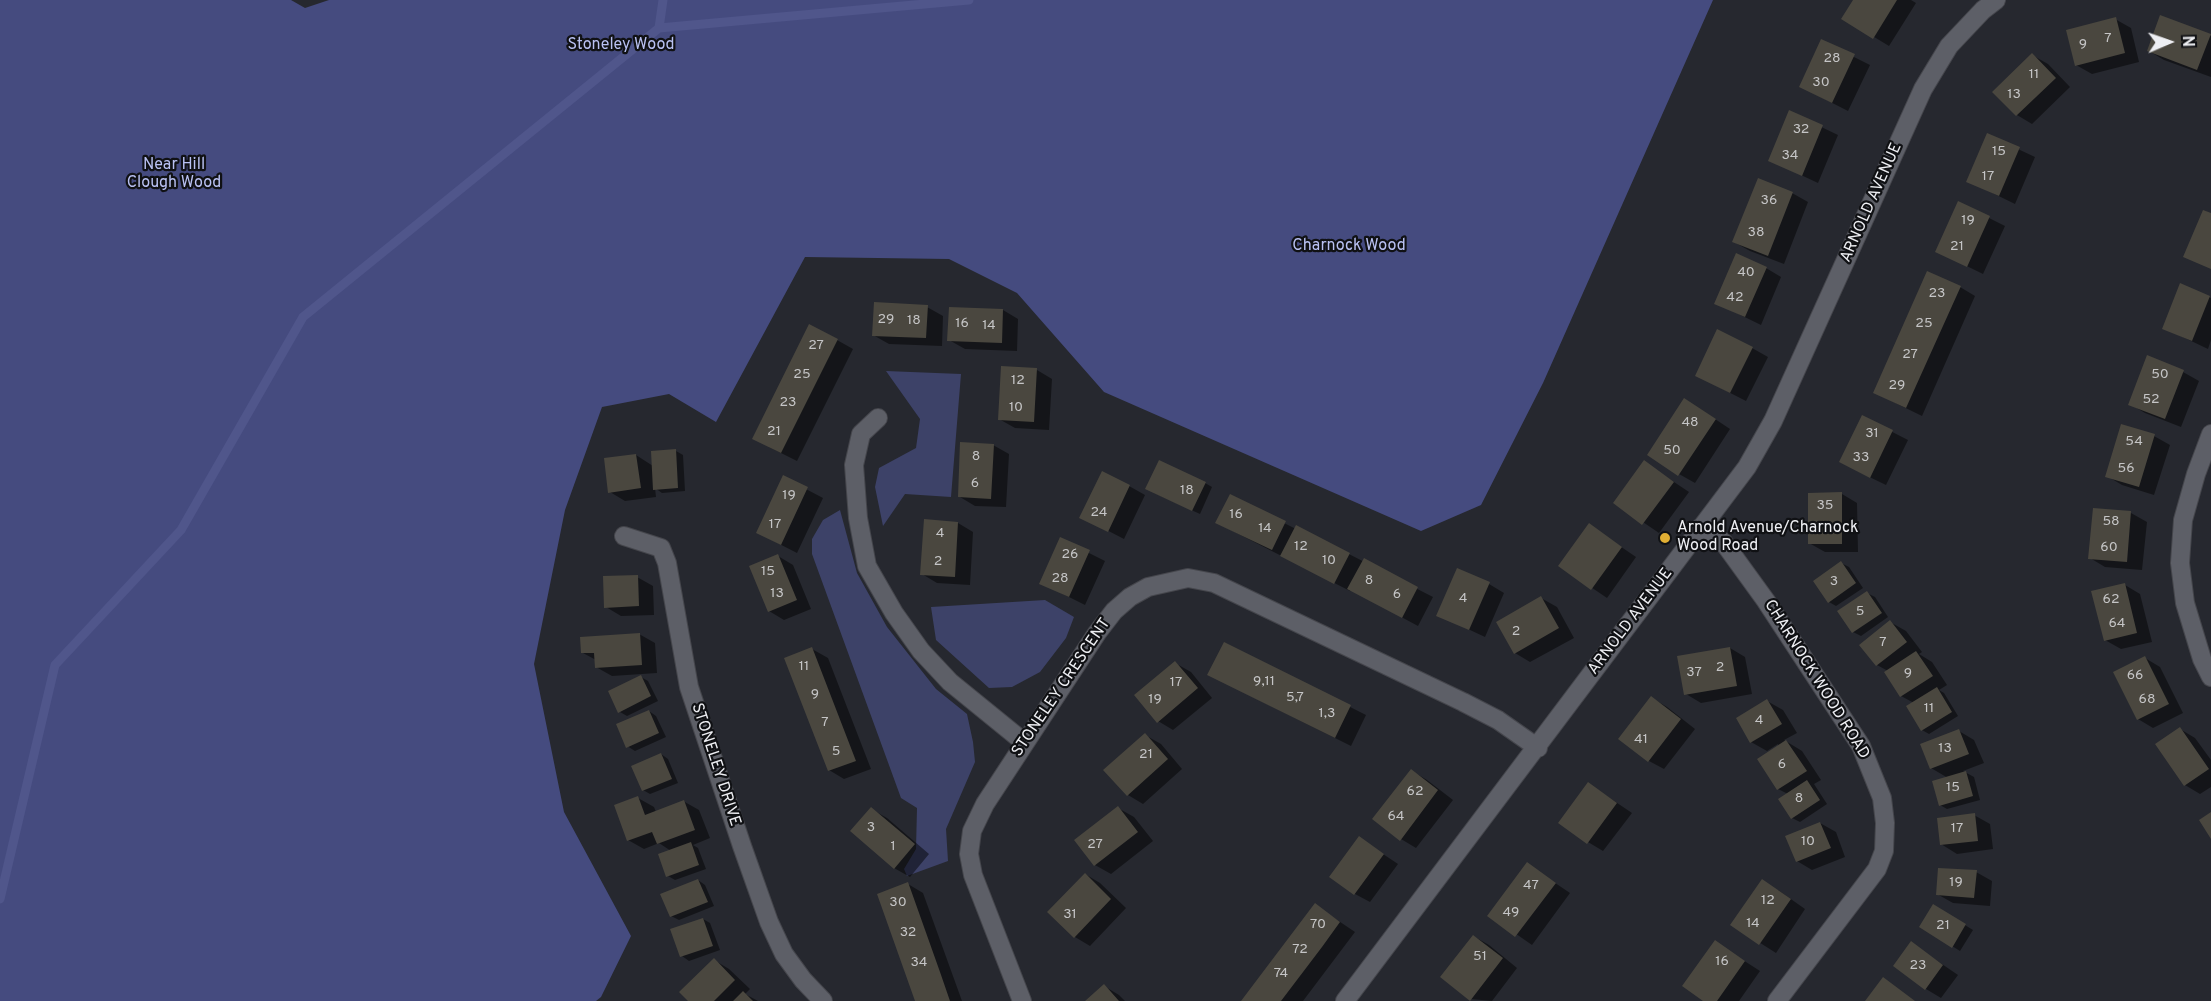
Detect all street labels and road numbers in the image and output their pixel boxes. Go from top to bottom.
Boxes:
street label: ARNOLD AVENUE [1837,140,1907,266]
street label: ARNOLD AVENUE [1585,565,1677,679]
street label: CHARNOCK WOOD ROAD [1759,597,1873,763]
street label: STONELEY CRESCENT [1009,615,1115,761]
street label: STONELEY DRIVE [686,701,744,829]

